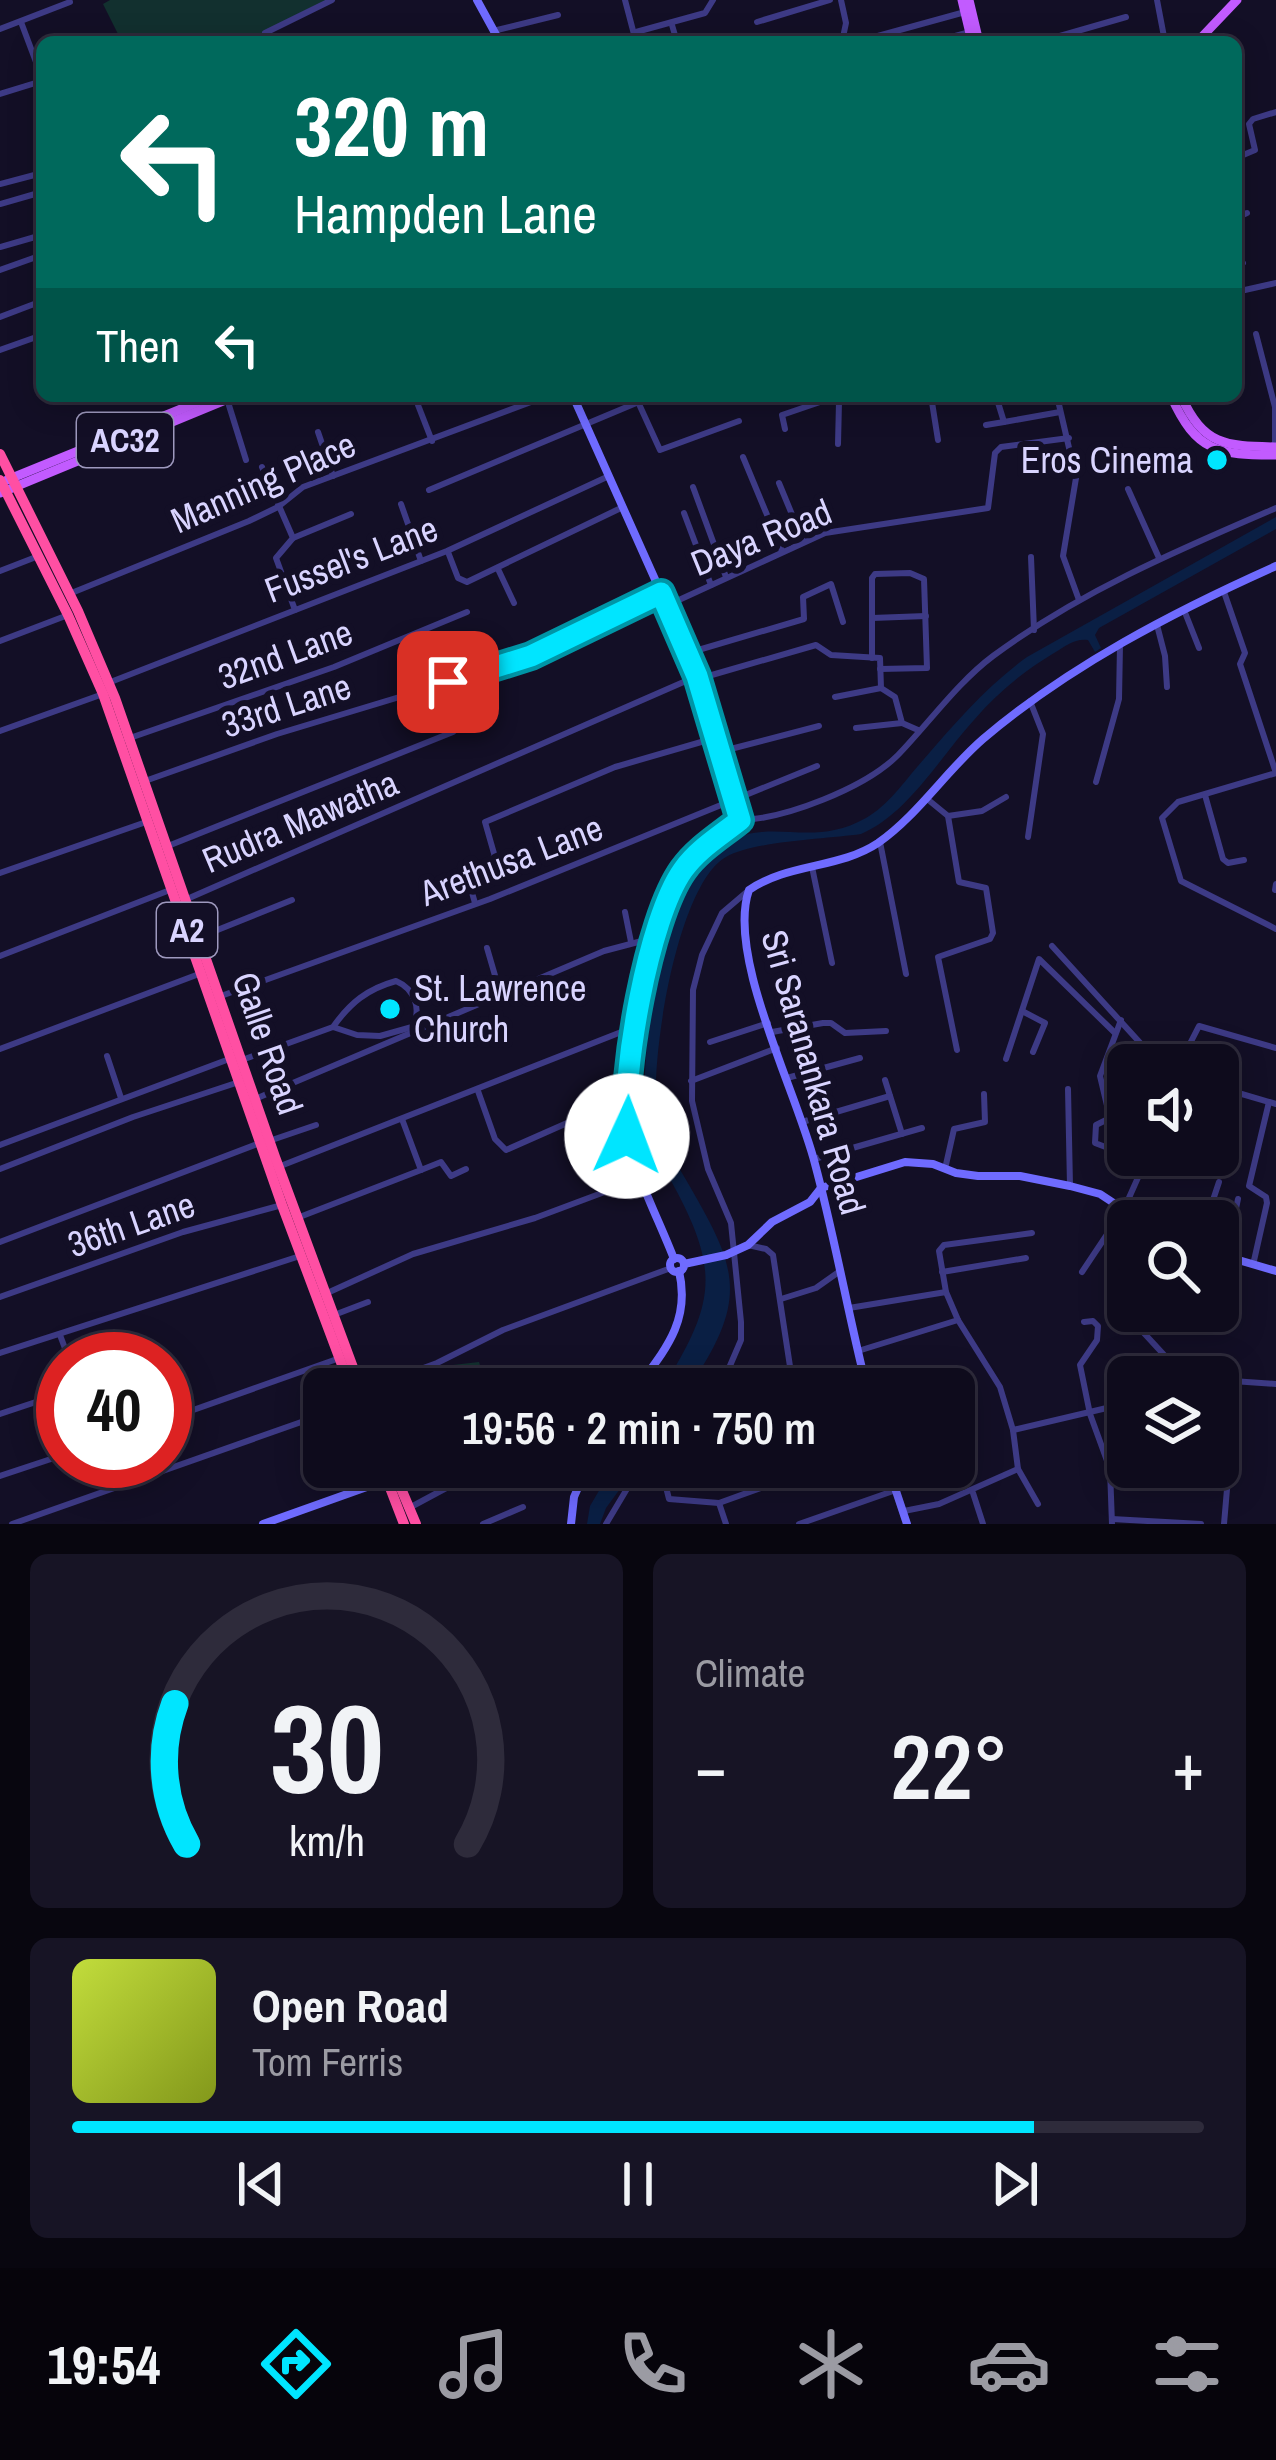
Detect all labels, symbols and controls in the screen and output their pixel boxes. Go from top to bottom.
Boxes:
text: 320 m [294,69,489,182]
icon: left [96,84,252,240]
text: Hampden Lane [294,177,597,250]
icon: left [204,312,270,378]
text: Then [96,315,180,376]
road number: AC32 [77,413,173,467]
street label: Manning Place [163,420,363,544]
place label: Eros Cinema [1021,436,1193,484]
marker: Eros Cinema [1204,447,1230,473]
street label: Daya Road [684,487,838,587]
street label: Fussel's Lane [258,504,444,614]
street label: 32nd Lane [211,608,359,700]
pin [397,631,499,733]
icon: arrive [415,649,481,715]
street label: 33rd Lane [215,662,357,748]
street label: Rudra Mawatha [195,758,405,884]
street label: Arethusa Lane [412,803,609,917]
road number: A2 [157,903,217,957]
street label: Sri Saranankara Road [750,924,878,1220]
place label: St. Lawrence Church [414,964,586,1053]
street label: Galle Road [221,965,315,1121]
marker: St. Lawrence Church [377,996,403,1022]
map controls [1107,1044,1239,1488]
button: sound [1107,1044,1239,1176]
position arrow [564,1073,690,1199]
street label: 36th Lane [61,1180,201,1268]
button: search [1107,1200,1239,1332]
speed limit sign: 40 [36,1332,192,1488]
button: layers [1107,1356,1239,1488]
text: 19:56 · 2 min · 750 m [462,1397,816,1458]
text: Climate [695,1647,805,1699]
text: 30 [270,1664,383,1832]
text: 22° [890,1706,1009,1827]
text: − [695,1722,727,1811]
text: + [1172,1722,1204,1811]
text: km/h [288,1812,365,1869]
text: Open Road [252,1975,449,2036]
text: Tom Ferris [252,2036,403,2088]
icon: previous [228,2151,294,2217]
icon: pause [605,2151,671,2217]
icon: next [982,2151,1048,2217]
icon: directions [254,2322,338,2406]
icon: music [432,2322,516,2406]
icon: phone [611,2322,695,2406]
icon: climate [789,2322,873,2406]
icon: car [967,2322,1051,2406]
icon: filters [1145,2322,1229,2406]
text: 19:54 [47,2328,160,2401]

